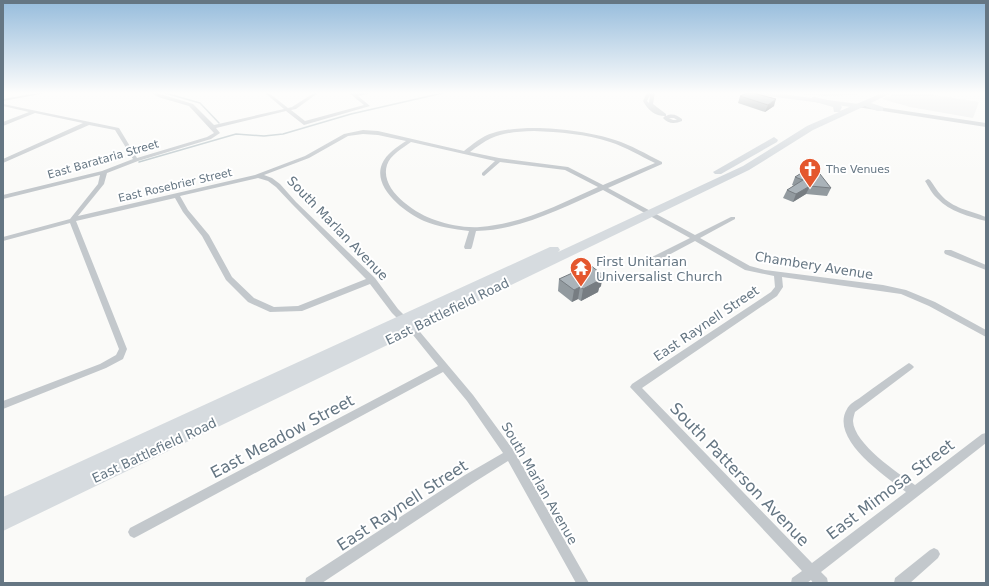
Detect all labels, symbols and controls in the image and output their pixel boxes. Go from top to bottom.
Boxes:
street label: East Barataria Street [46,137,161,182]
church icon: The Venues [797,156,823,189]
place label: The Venues [825,163,890,176]
street label: East Rosebrier Street [117,166,234,205]
street label: South Marlan Avenue [284,173,391,283]
street label: Chambery Avenue [754,249,874,282]
place label: First Unitarian Universalist Church [596,254,722,284]
temple icon: First Unitarian Universalist Church [568,255,594,288]
street label: East Battlefield Road [383,275,511,348]
street label: East Raynell Street [651,283,762,364]
street label: East Meadow Street [207,391,357,482]
street label: South Patterson Avenue [666,399,813,550]
street label: East Battlefield Road [90,415,219,486]
street label: South Marlan Avenue [498,419,581,547]
street label: East Mimosa Street [823,435,958,544]
street label: East Raynell Street [333,456,471,555]

